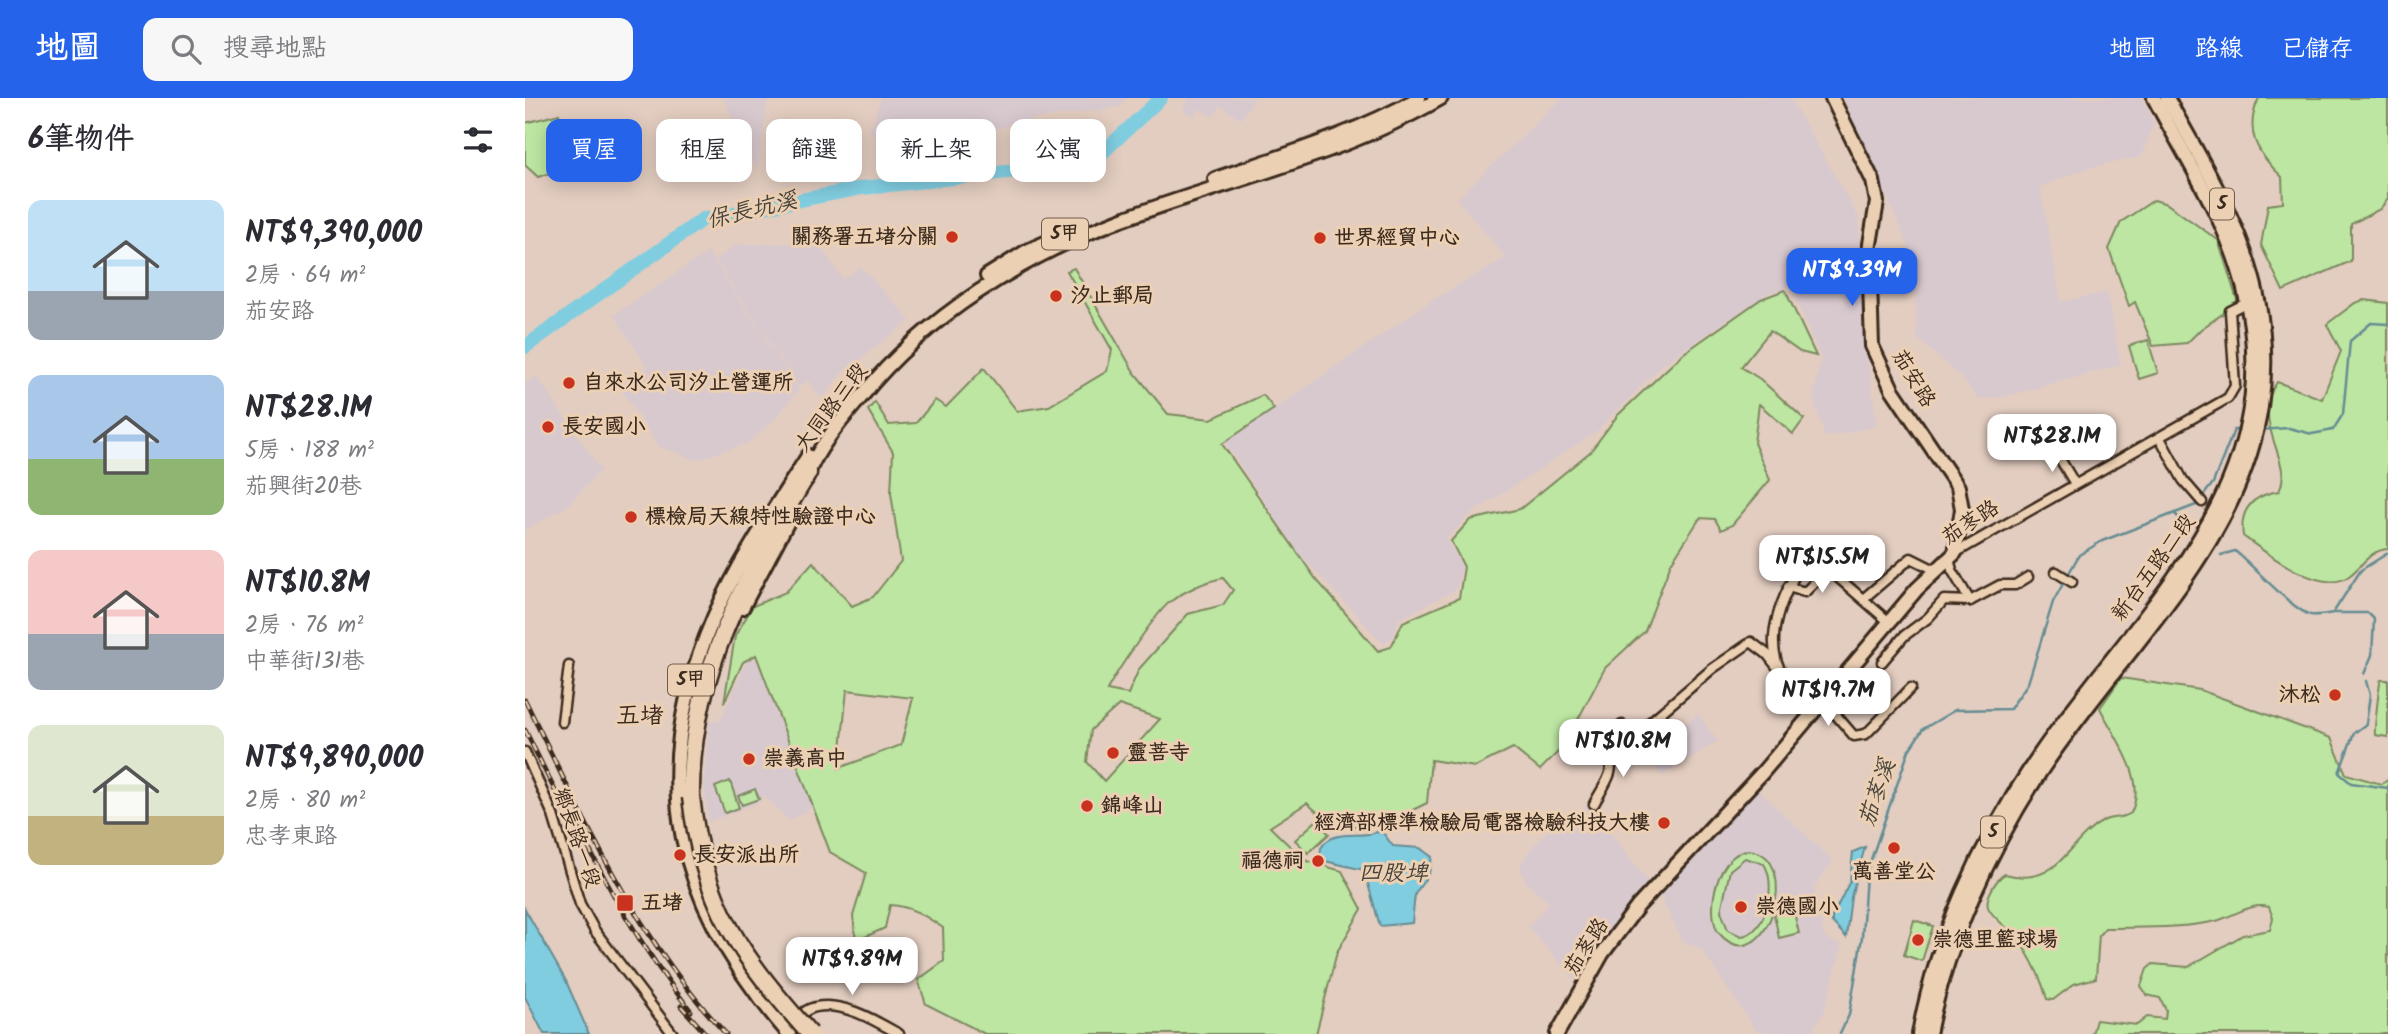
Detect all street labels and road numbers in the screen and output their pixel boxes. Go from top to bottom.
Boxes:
road number: 5 [2210,188,2234,220]
road number: 5甲 [1042,218,1088,250]
street label: 茄安路 [1883,344,1943,414]
street label: 大同路三段 [787,356,877,460]
street label: 茄苳路 [1936,492,2006,554]
street label: 新台五路二段 [2104,507,2204,629]
road number: 5甲 [668,664,714,695]
street label: 鄉長路一段 [543,783,609,893]
road number: 5 [1981,817,2005,848]
street label: 茄苳路 [1556,912,1618,982]

